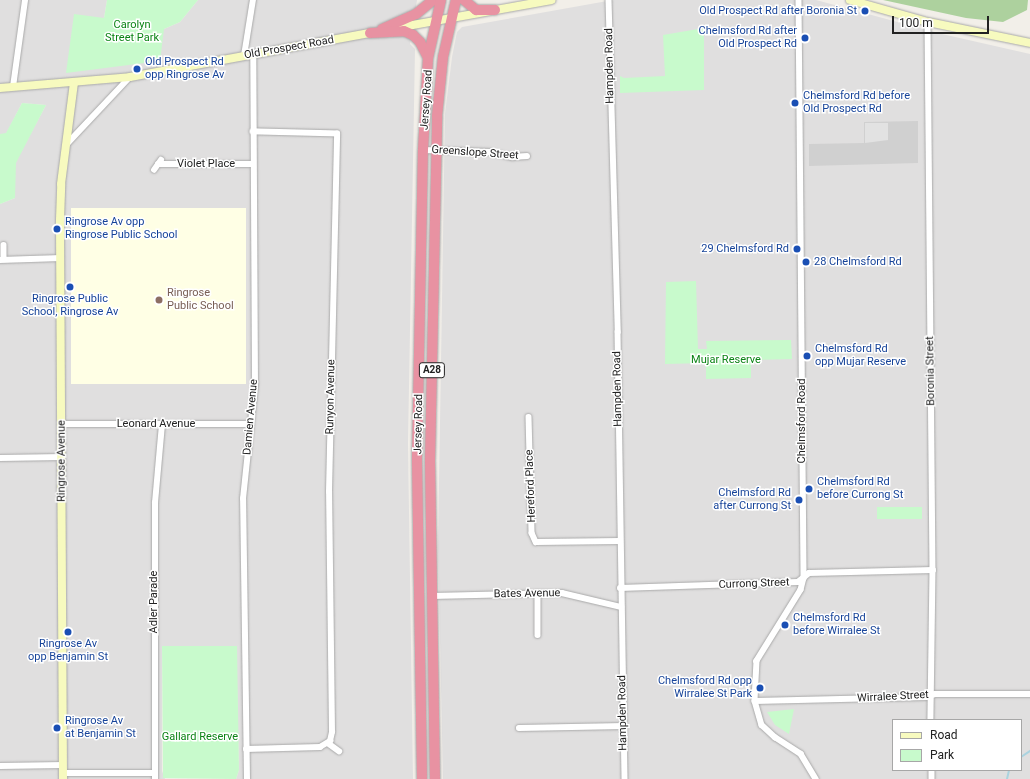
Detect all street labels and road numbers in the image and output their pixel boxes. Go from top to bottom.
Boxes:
street label: Hampden Road [603,28,617,104]
street label: Old Prospect Road [243,34,335,62]
street label: Jersey Road [418,69,436,131]
street label: Greenslope Street [431,143,519,163]
street label: Violet Place [177,157,235,171]
street label: Boronia Street [924,336,938,406]
street label: Hampden Road [611,351,625,427]
street label: Runyon Avenue [324,359,338,435]
road number: A28 [418,362,446,378]
street label: Damien Avenue [241,379,261,455]
street label: Chelmsford Road [795,379,809,463]
street label: Jersey Road [412,394,426,454]
street label: Leonard Avenue [117,417,195,431]
street label: Ringrose Avenue [55,420,69,502]
street label: Hereford Place [523,449,539,523]
street label: Adler Parade [147,571,161,633]
street label: Currong Street [718,576,790,592]
street label: Bates Avenue [494,587,560,601]
street label: Hampden Road [616,675,630,751]
street label: Wirralee Street [857,689,929,705]

